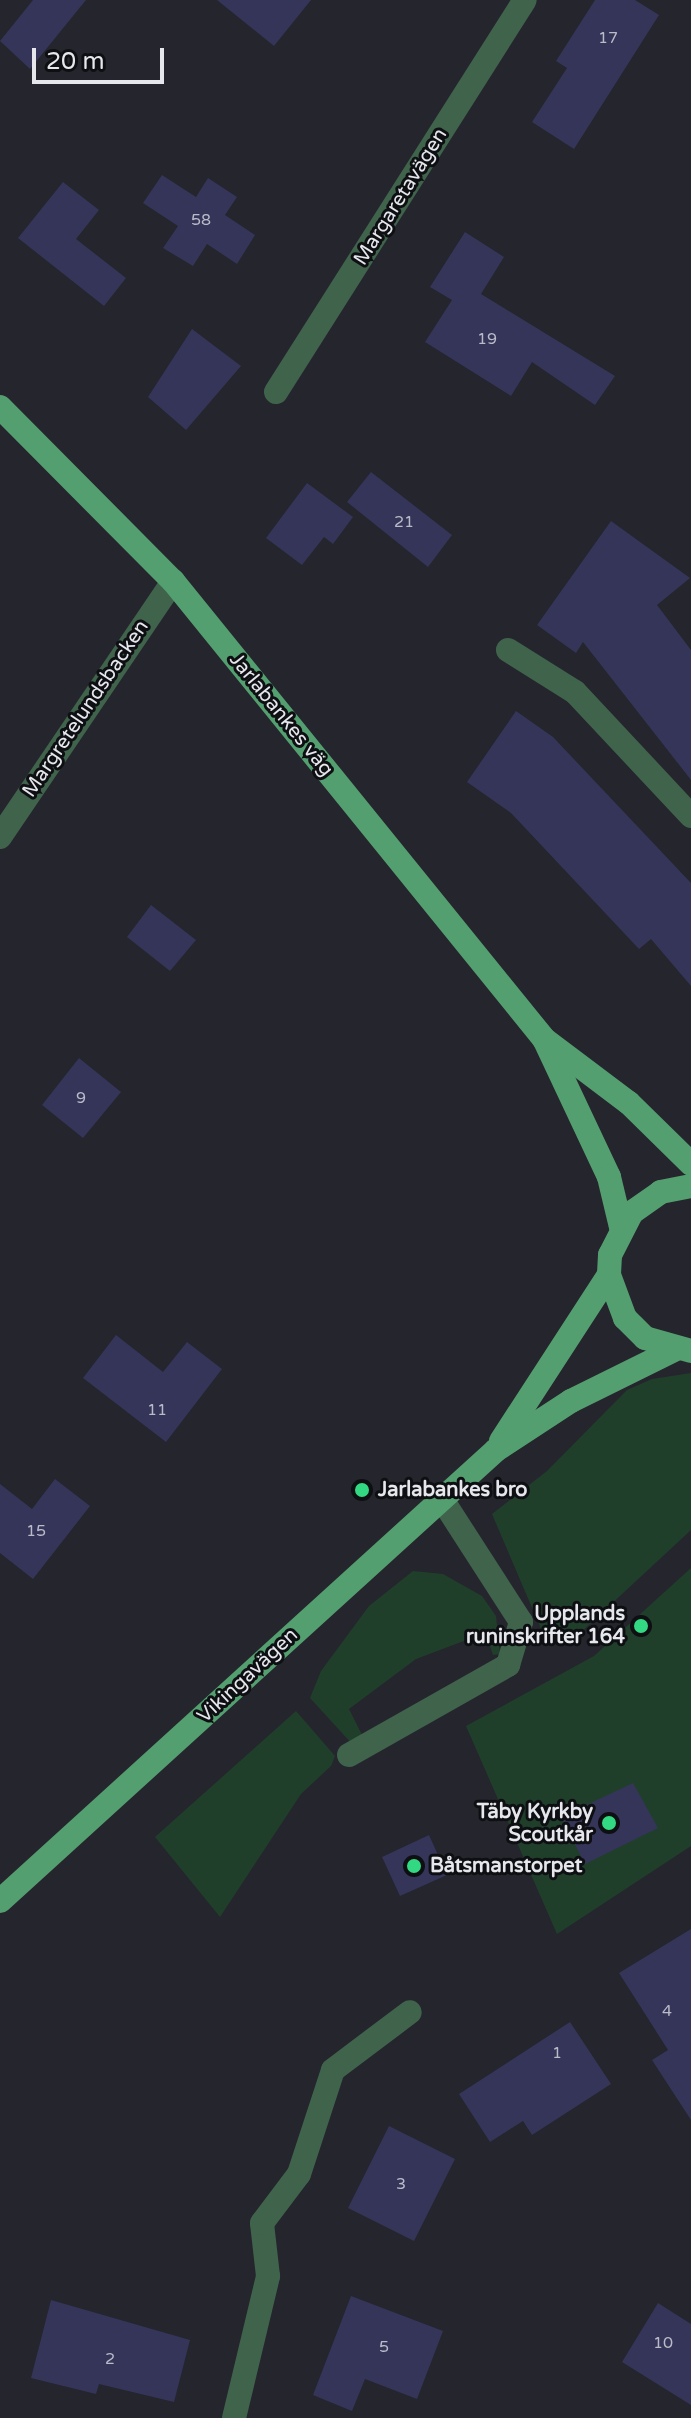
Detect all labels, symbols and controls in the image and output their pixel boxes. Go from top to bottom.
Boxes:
house number: 17 [598,28,618,48]
scale bar [36,32,168,82]
text: 20 m [46,47,104,76]
street label: Margaretavägen [349,124,453,270]
house number: 58 [191,210,211,230]
house number: 19 [477,329,497,349]
house number: 21 [394,512,414,532]
street label: Margretelundsbacken [18,616,154,802]
street label: Jarlabankes väg [224,649,338,781]
house number: 9 [76,1088,86,1108]
house number: 11 [147,1400,167,1420]
place label: Jarlabankes bro [378,1478,527,1502]
marker: Jarlabankes bro [353,1481,371,1499]
house number: 15 [26,1521,46,1541]
place label: Upplands runinskrifter 164 [466,1602,625,1649]
marker: Upplands runinskrifter 164 [632,1617,650,1635]
street label: Vikingavägen [193,1623,303,1729]
place label: Täby Kyrkby Scoutkår [477,1800,593,1847]
marker: Täby Kyrkby Scoutkår [600,1814,618,1832]
place label: Båtsmanstorpet [430,1854,582,1878]
marker: Båtsmanstorpet [405,1857,423,1875]
house number: 4 [662,2001,672,2021]
house number: 1 [552,2043,562,2063]
house number: 3 [396,2174,406,2194]
house number: 10 [653,2333,673,2353]
house number: 5 [379,2337,389,2357]
house number: 2 [105,2349,115,2369]

